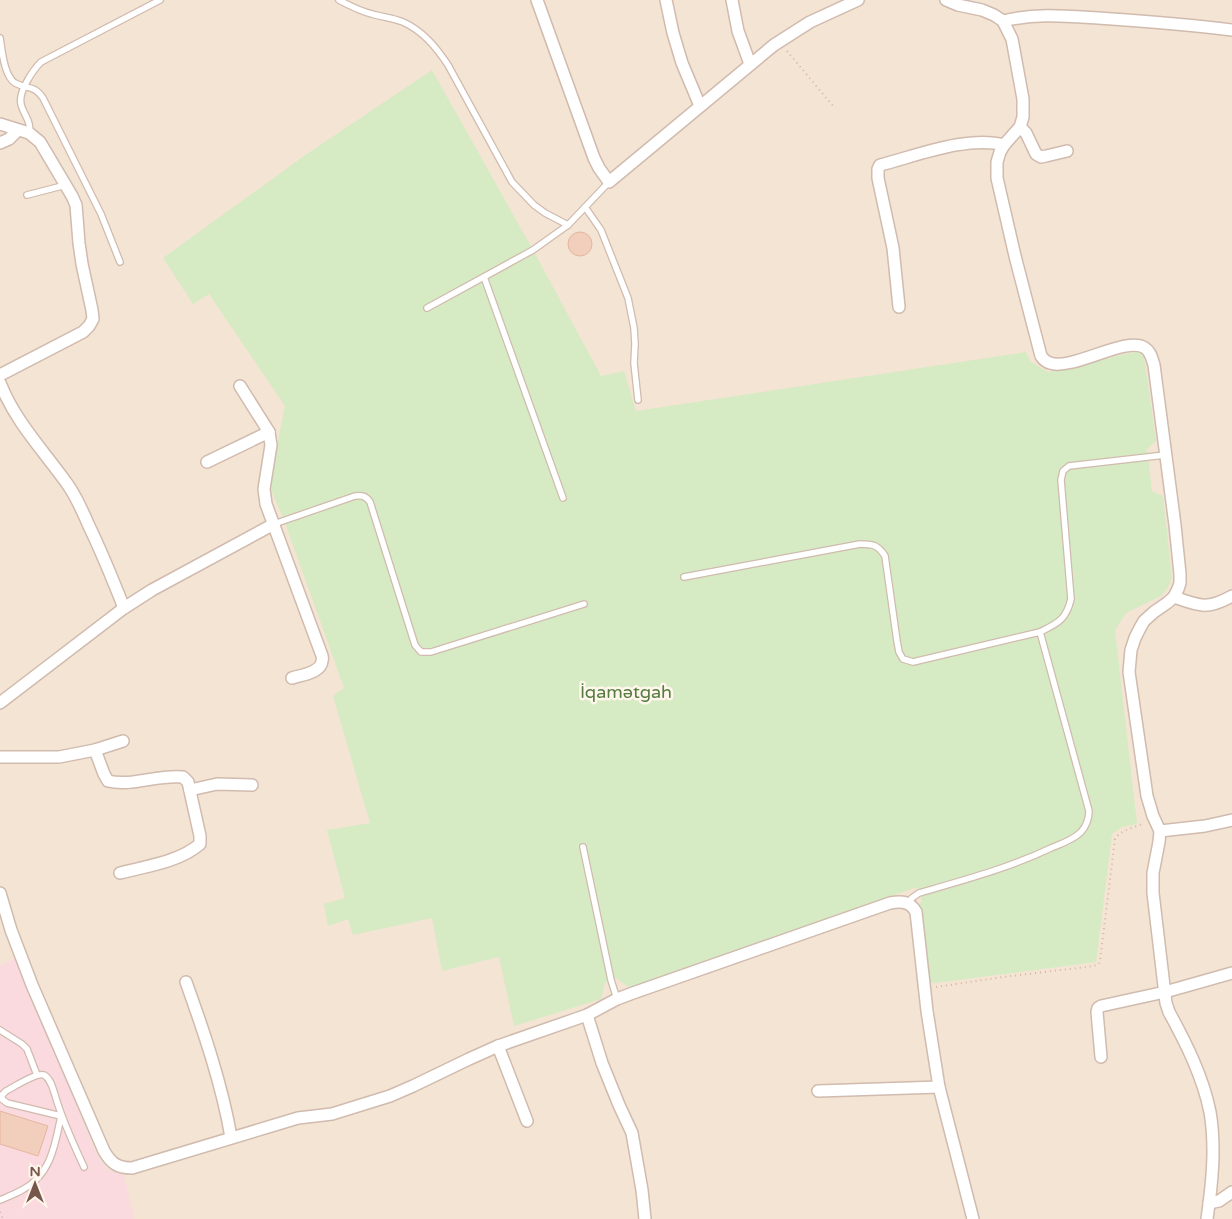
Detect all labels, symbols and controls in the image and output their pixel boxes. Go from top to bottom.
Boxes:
park label: İqamətgah [580,681,672,703]
north arrow [10,1159,60,1209]
text: N [29,1163,41,1180]

